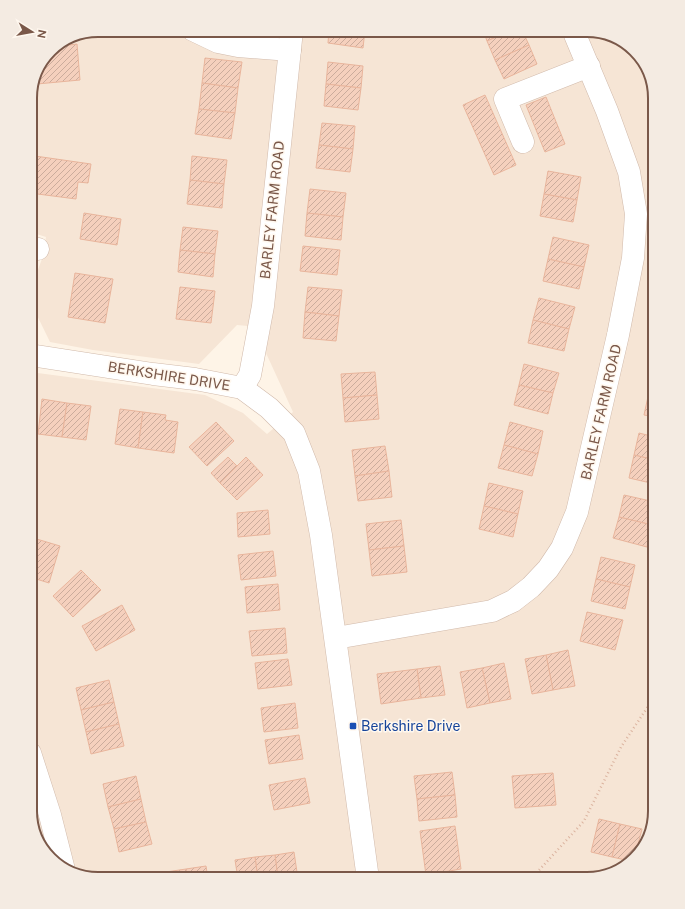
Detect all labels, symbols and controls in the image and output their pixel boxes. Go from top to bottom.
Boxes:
north arrow [12,12,52,52]
text: N [35,29,49,39]
street label: BARLEY FARM ROAD [257,140,287,280]
street label: BARLEY FARM ROAD [578,343,624,481]
street label: BERKSHIRE DRIVE [107,358,231,394]
place label: Berkshire Drive [361,718,460,734]
marker: Berkshire Drive [348,721,358,731]

